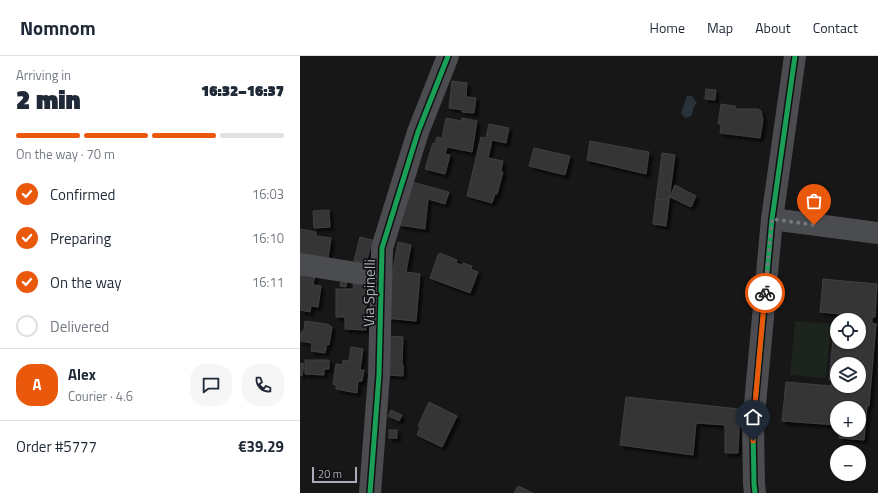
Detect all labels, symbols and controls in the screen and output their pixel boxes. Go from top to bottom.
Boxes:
text: Nomnom [20,13,96,42]
text: Home [650,17,685,38]
text: Map [707,17,733,38]
text: About [755,17,791,38]
text: Contact [813,17,858,38]
text: Arriving in [16,65,71,85]
text: 16:32–16:37 [201,79,284,102]
text: 2 min [16,80,81,119]
text: On the way · 70 m [16,144,115,164]
icon: check [16,183,38,205]
text: Confirmed [50,183,115,206]
text: 16:03 [252,184,284,204]
pin [797,184,831,225]
icon: bag [803,190,825,212]
icon: check [16,227,38,249]
text: Preparing [50,227,111,250]
text: 16:10 [252,228,284,248]
street label: Via Spinelli [357,259,381,327]
icon: check [16,271,38,293]
text: On the way [50,271,122,294]
text: 16:11 [252,272,284,292]
courier [745,273,785,313]
icon: bike [754,282,776,304]
map controls [830,313,866,481]
button: locate [830,313,866,349]
text: Delivered [50,315,109,338]
button: layers [830,357,866,393]
text: Alex [68,363,96,386]
button: chat [190,364,232,406]
button: phone [242,364,284,406]
text: A [32,373,42,396]
text: Courier · 4.6 [68,386,133,406]
pin [736,400,770,441]
button: + [830,401,866,437]
icon: home [742,406,764,428]
text: Order #5777 [16,435,97,458]
text: €39.29 [238,435,284,458]
button: − [830,445,866,481]
scale bar [312,465,357,484]
text: 20 m [318,466,342,482]

